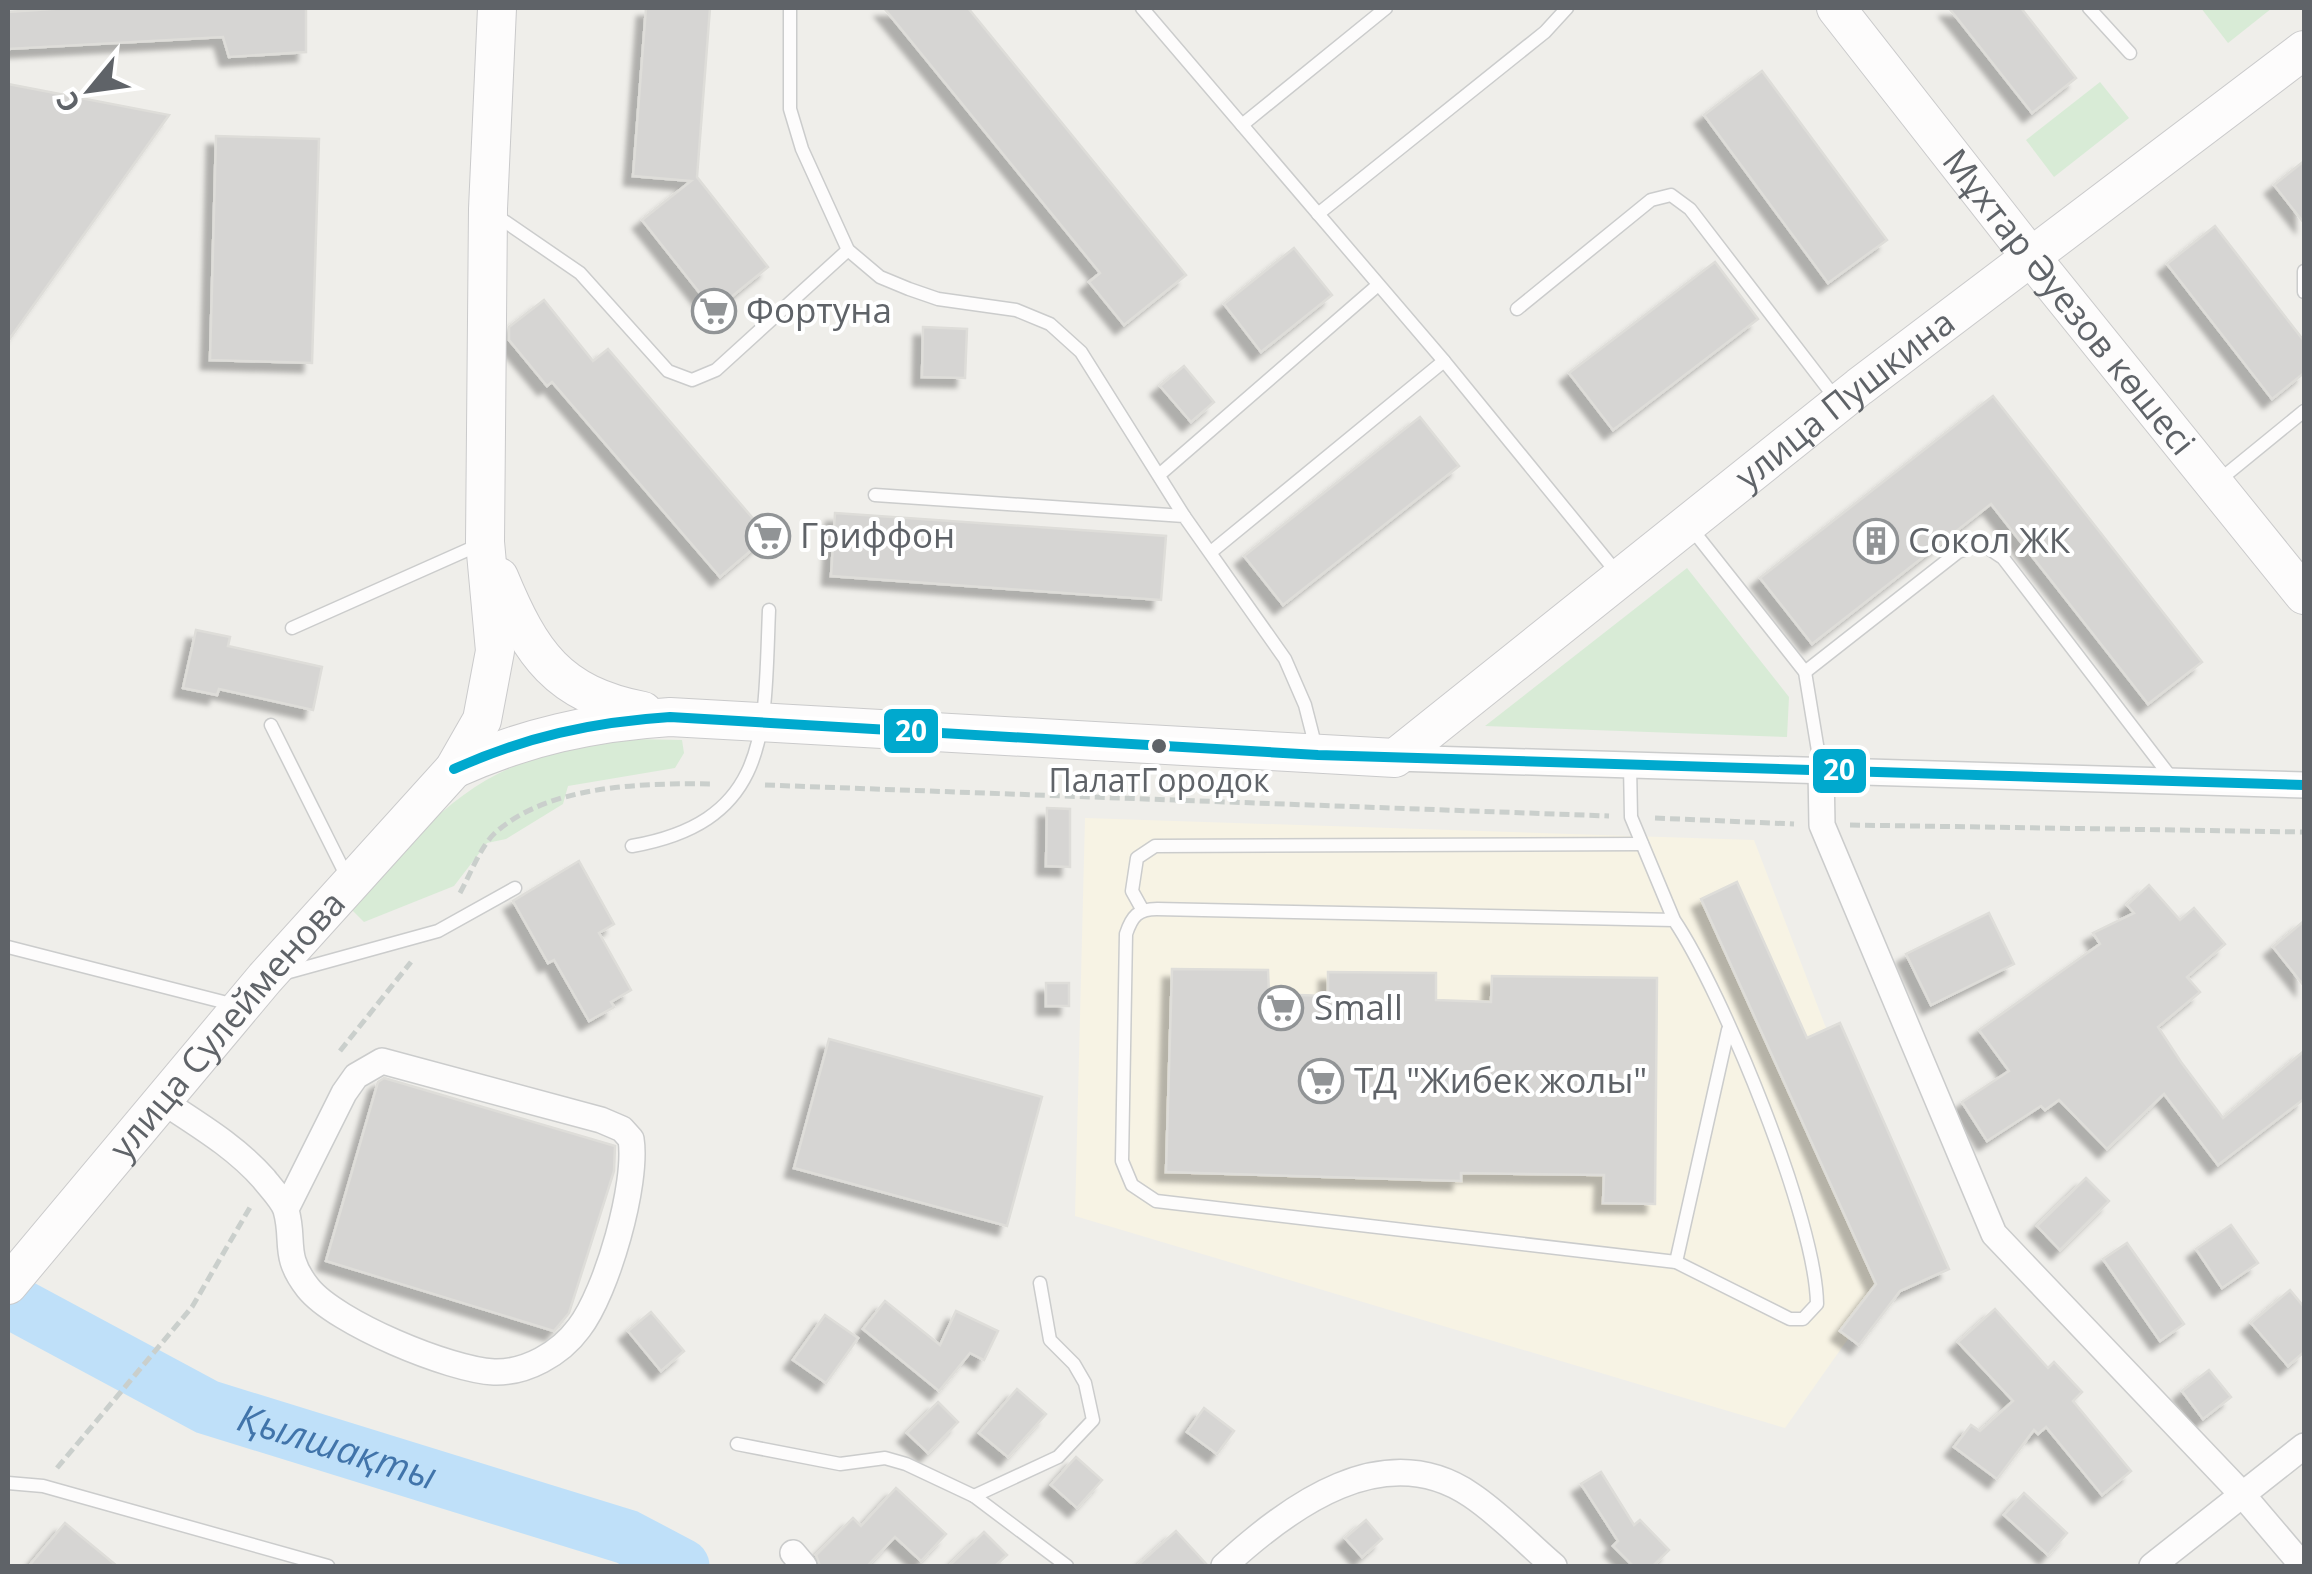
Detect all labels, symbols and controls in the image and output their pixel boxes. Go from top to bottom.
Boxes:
north arrow [40,40,140,140]
text: С [46,86,88,120]
street label: Мұхтар Әуезов көшесі [1933,138,2207,464]
place label: Фортуна [746,286,892,333]
supermarket icon: Фортуна [691,288,737,334]
street label: улица Пушкина [1725,298,1964,499]
place label: Гриффон [800,511,955,558]
supermarket icon: Гриффон [745,513,791,559]
place label: Сокол ЖК [1908,516,2071,563]
building icon: Сокол ЖК [1853,518,1899,564]
line badge: 20 [882,707,940,755]
text: 20 [895,711,927,749]
marker: ПалатГородок [1149,736,1169,756]
line badge: 20 [1811,747,1868,795]
text: 20 [1823,750,1855,788]
place label: ПалатГородок [1048,758,1270,801]
street label: улица Сулейменова [98,880,355,1169]
place label: Small [1314,983,1403,1030]
supermarket icon: Small [1258,985,1304,1031]
place label: ТД "Жибек жолы" [1354,1056,1647,1103]
supermarket icon: ТД "Жибек жолы" [1298,1058,1344,1104]
water label: Қылшақты [232,1390,443,1501]

